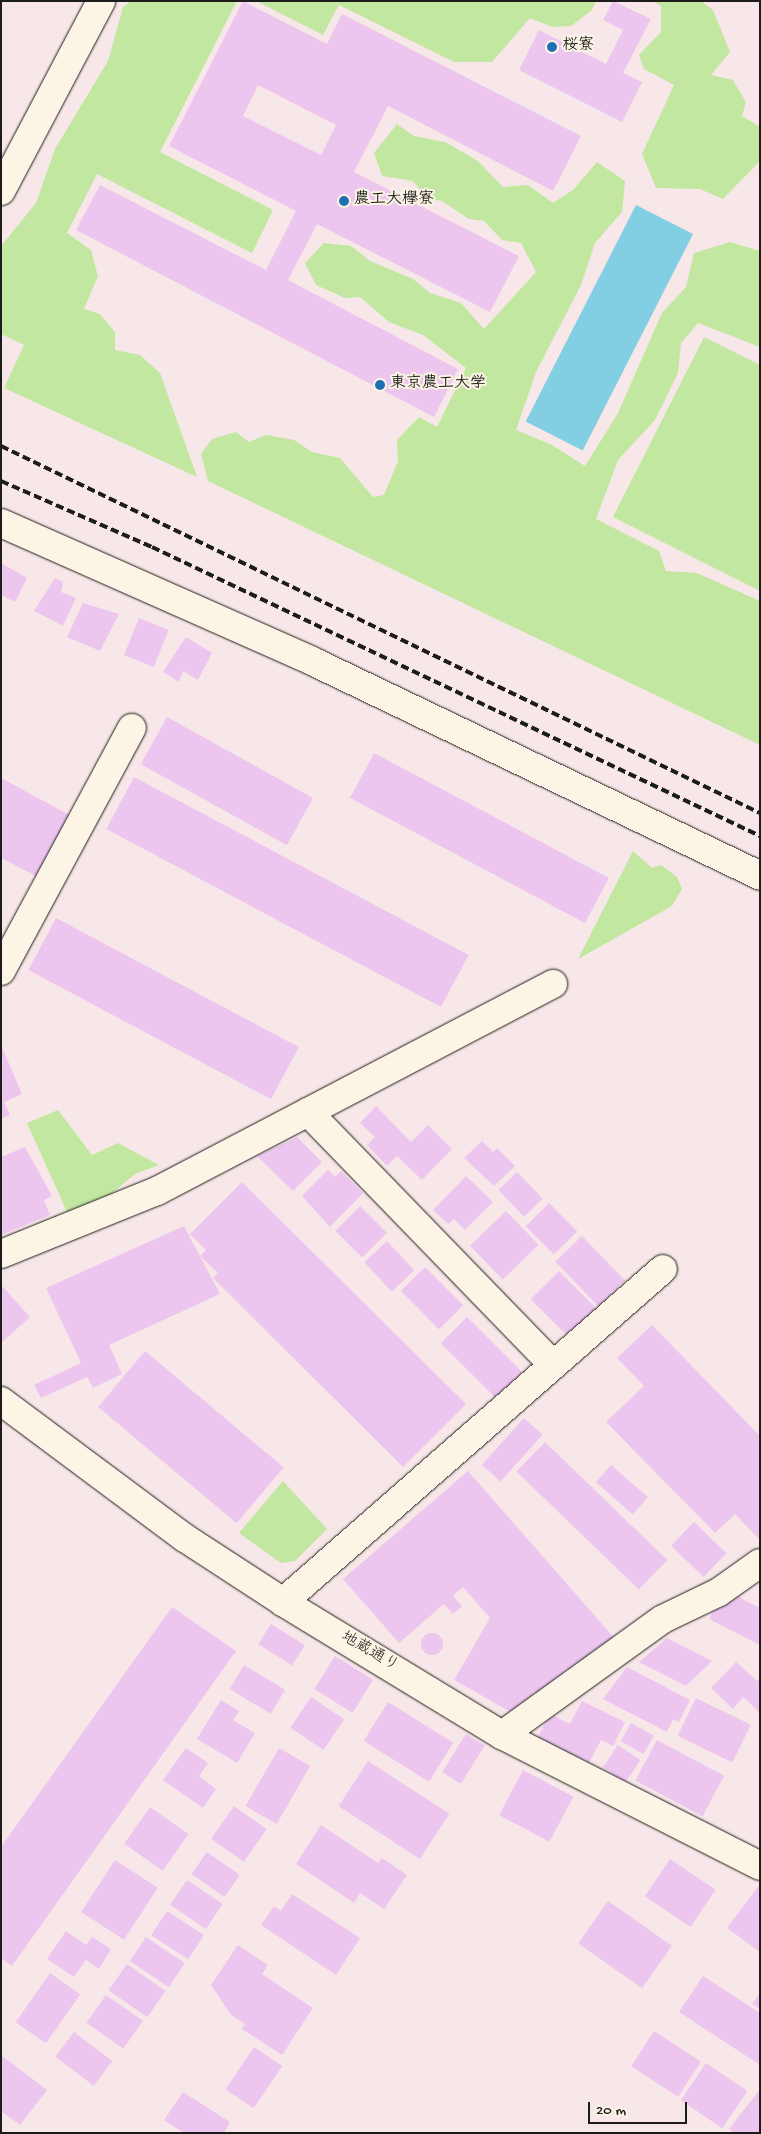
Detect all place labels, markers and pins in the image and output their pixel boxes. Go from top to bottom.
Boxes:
place label: 桜寮 [562,37,594,57]
marker: 桜寮 [546,41,558,53]
place label: 農工大欅寮 [354,191,434,211]
marker: 農工大欅寮 [338,195,350,207]
place label: 東京農工大学 [390,375,486,395]
marker: 東京農工大学 [374,379,386,391]

